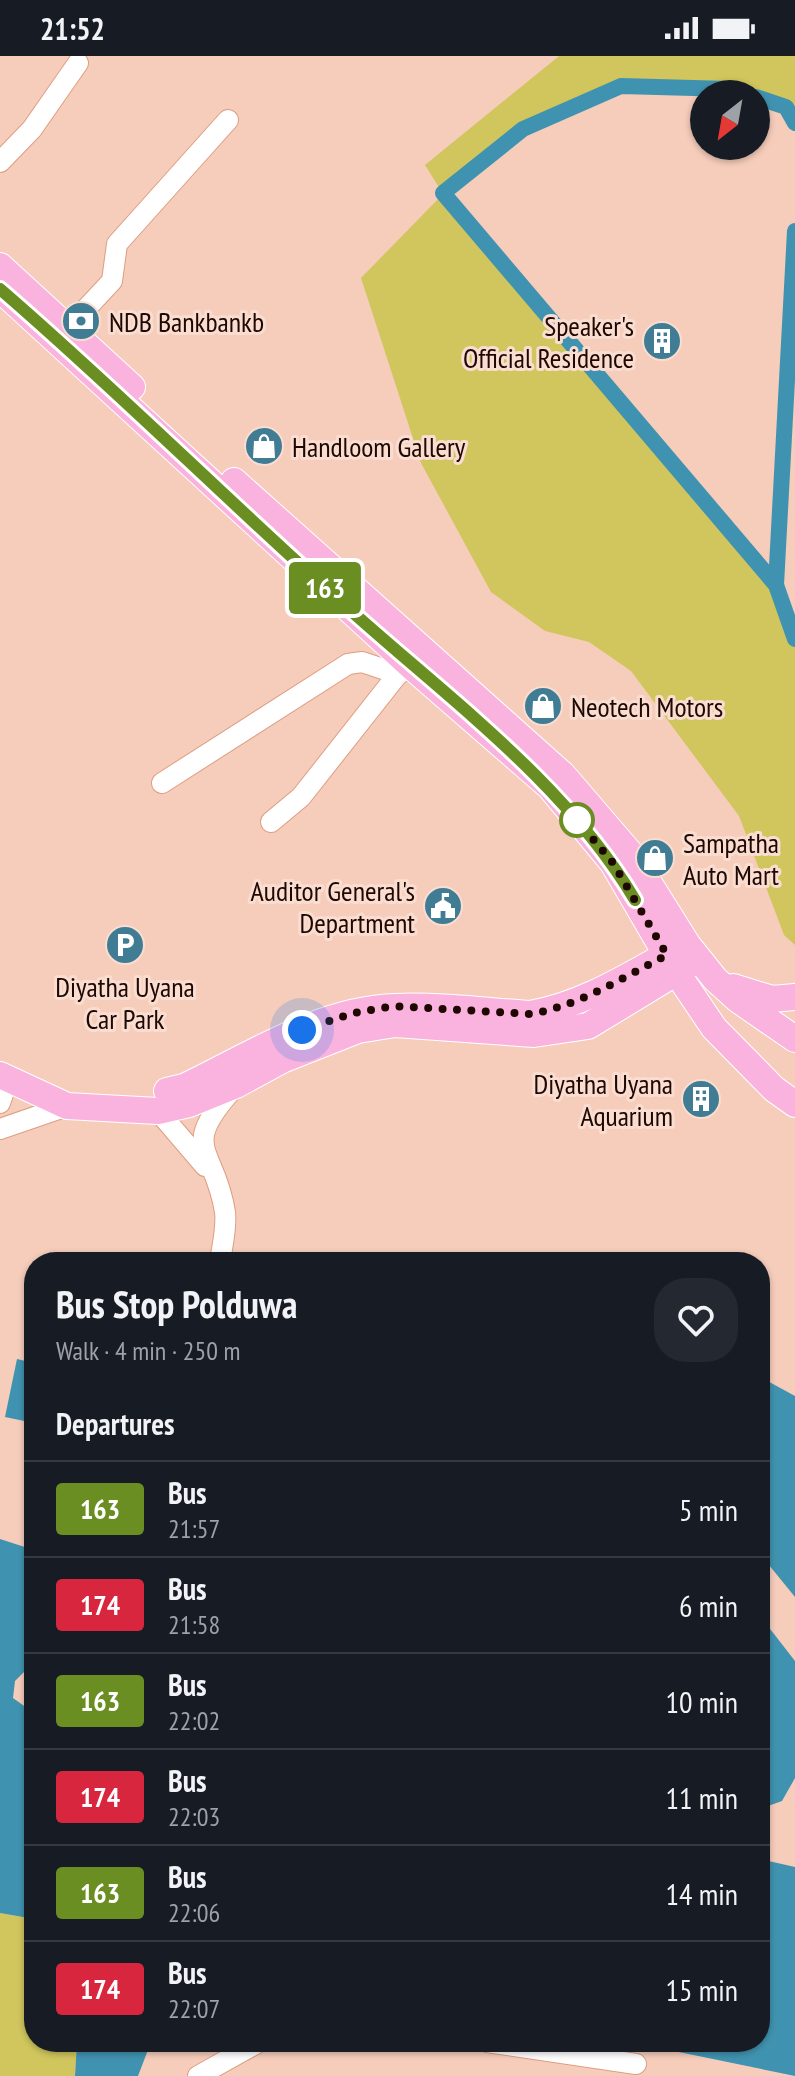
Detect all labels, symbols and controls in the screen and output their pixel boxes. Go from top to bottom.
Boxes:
text: 21:52 [40,9,105,48]
north arrow [690,80,770,160]
map controls [690,80,770,160]
bank icon: NDB Bankbankb [60,300,102,342]
place label: NDB Bankbankb [109,303,264,340]
place label: Speaker's Official Residence [463,307,634,376]
building icon: Speaker's Official Residence [641,320,683,362]
shop icon: Handloom Gallery [243,425,285,467]
place label: Handloom Gallery [292,428,466,465]
line badge: 163 [279,562,371,614]
text: 163 [305,569,345,606]
shop icon: Neotech Motors [522,685,564,727]
place label: Neotech Motors [571,688,723,725]
unlabelled marker [560,803,594,837]
place label: Sampatha Auto Mart [683,824,779,893]
shop icon: Sampatha Auto Mart [634,837,676,879]
place label: Auditor General's Department [251,872,415,941]
public building icon: Auditor General's Department [422,885,464,927]
parking icon: Diyatha Uyana Car Park [104,924,146,966]
place label: Diyatha Uyana Car Park [55,968,195,1037]
your location [282,1010,322,1050]
place label: Diyatha Uyana Aquarium [534,1065,673,1134]
building icon: Diyatha Uyana Aquarium [680,1078,722,1120]
button: heart [654,1278,738,1362]
text: Bus Stop Polduwa [56,1279,297,1328]
text: Walk · 4 min · 250 m [56,1334,240,1367]
text: Departures [56,1404,174,1443]
text: Bus [168,1473,207,1512]
text: 163 [80,1490,120,1527]
text: 5 min [679,1490,738,1529]
text: 21:57 [168,1512,220,1545]
text: Bus [168,1569,207,1608]
text: 174 [80,1586,120,1623]
text: 6 min [679,1586,738,1625]
text: 21:58 [168,1608,220,1641]
text: Bus [168,1665,207,1704]
text: 163 [80,1682,120,1719]
text: 10 min [665,1682,738,1721]
text: 22:02 [168,1704,220,1737]
text: Bus [168,1761,207,1800]
text: 174 [80,1778,120,1815]
text: 11 min [665,1778,738,1817]
text: 22:03 [168,1800,220,1833]
text: Bus [168,1857,207,1896]
text: 163 [80,1874,120,1911]
text: 14 min [665,1874,738,1913]
text: 22:06 [168,1896,220,1929]
text: Bus [168,1953,207,1992]
text: 174 [80,1970,120,2007]
text: 15 min [665,1970,738,2009]
text: 22:07 [168,1992,220,2025]

